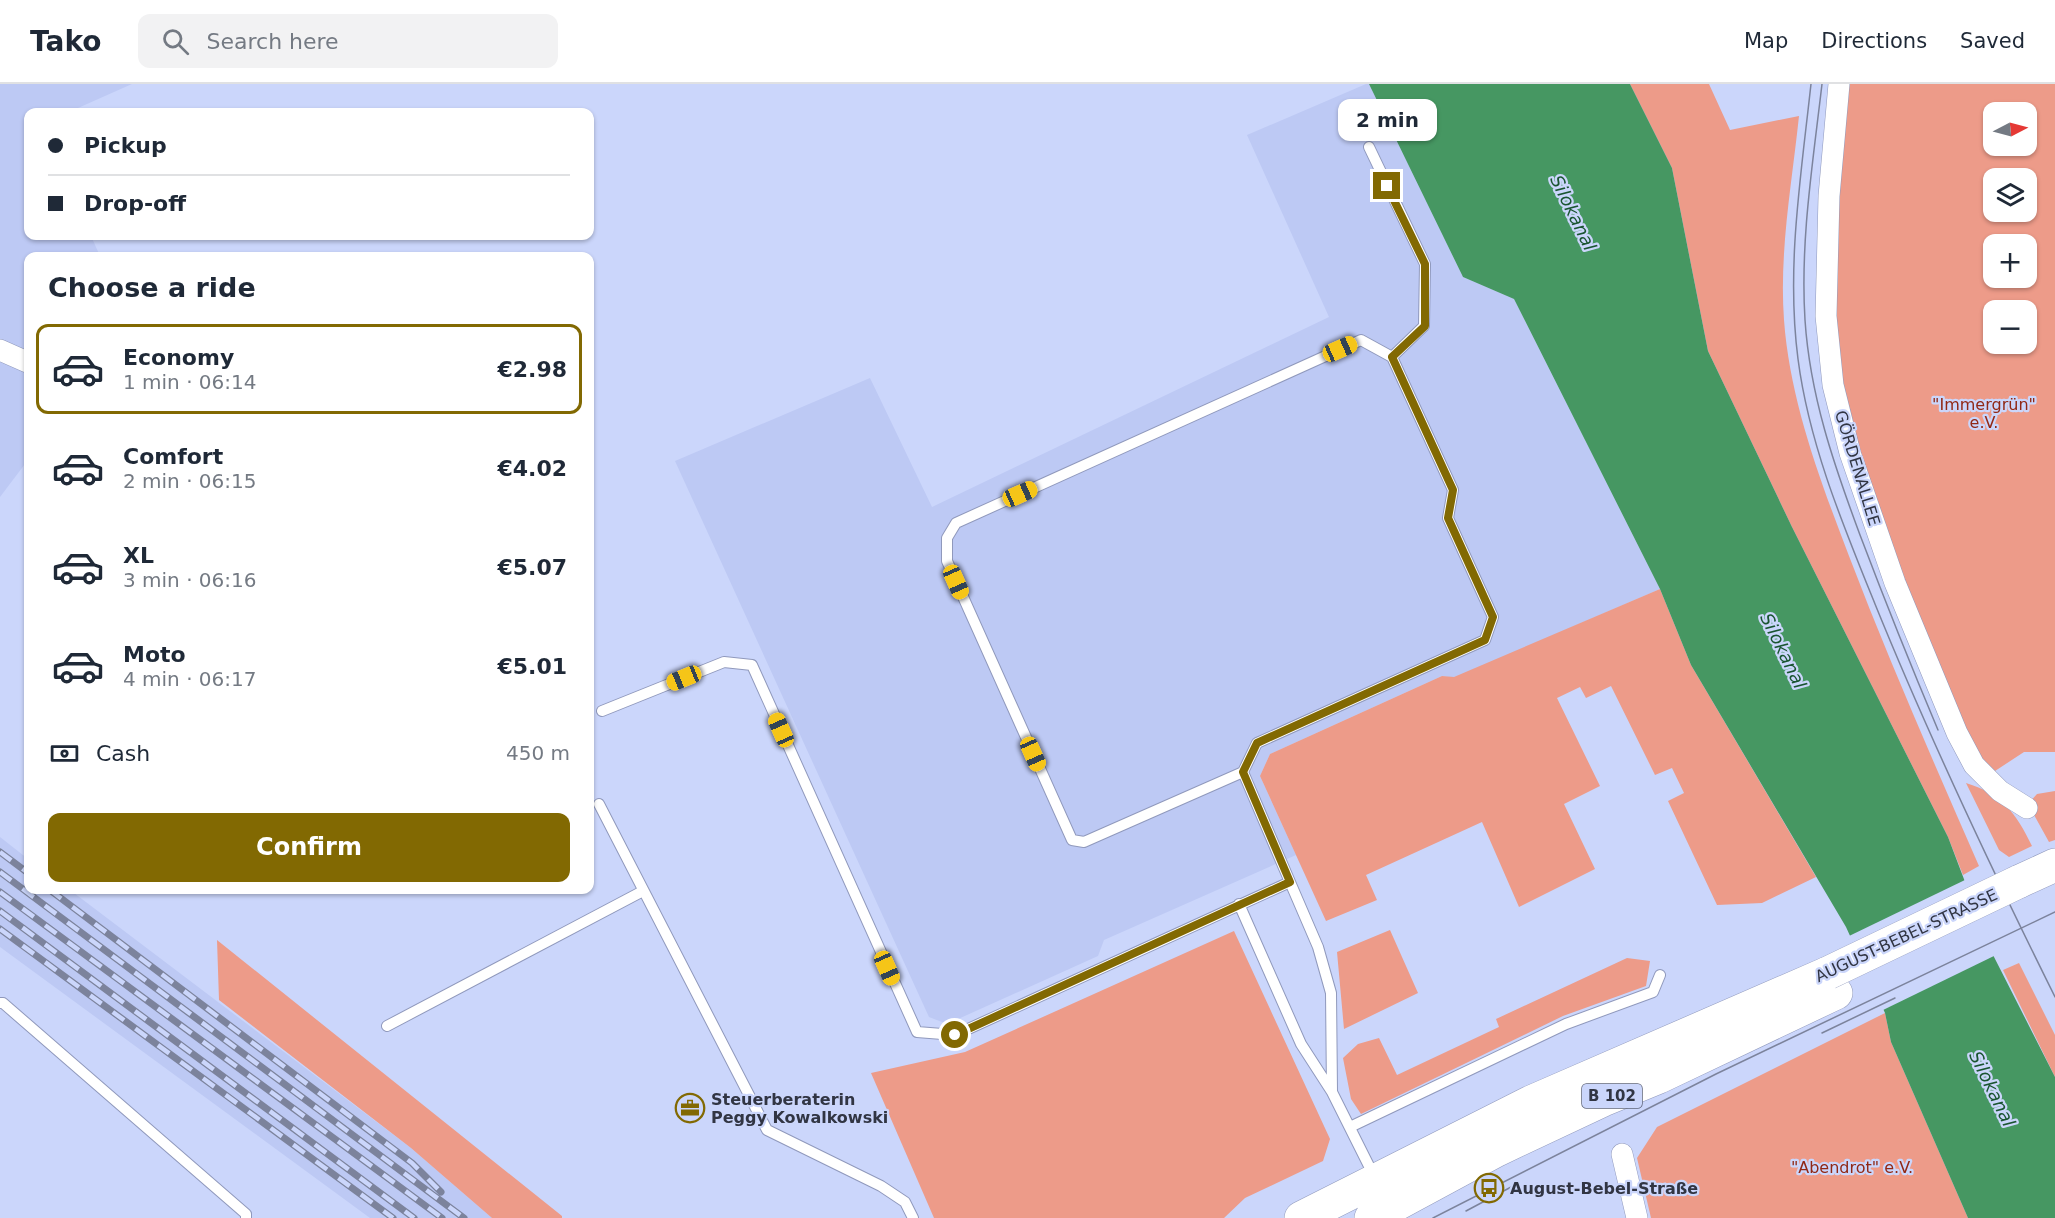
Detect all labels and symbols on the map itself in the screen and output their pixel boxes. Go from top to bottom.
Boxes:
callout: 2 min [1338,99,1436,141]
north arrow [1983,102,2037,156]
route end [1373,172,1400,199]
water label: Silokanal [1546,172,1601,254]
car [1320,333,1360,365]
park label: "Immergrün" e.V. [1932,395,2036,432]
street label: GÖRDENALLEE [1831,408,1884,528]
car [1000,478,1040,510]
car [940,562,972,602]
water label: Silokanal [1756,610,1811,692]
car [664,663,704,693]
car [765,710,797,750]
car [1017,734,1049,774]
street label: AUGUST-BEBEL-STRASSE [1812,885,2000,986]
car [871,948,903,988]
route start [941,1021,968,1048]
water label: Silokanal [1965,1048,2020,1130]
road number: B 102 [1582,1084,1642,1108]
place label: Steuerberaterin Peggy Kowalkowski [711,1090,888,1127]
office icon: Steuerberaterin Peggy Kowalkowski [674,1092,706,1124]
park label: "Abendrot" e.V. [1791,1158,1913,1177]
bus stop icon: August-Bebel-Straße [1473,1172,1505,1204]
place label: August-Bebel-Straße [1510,1179,1698,1198]

